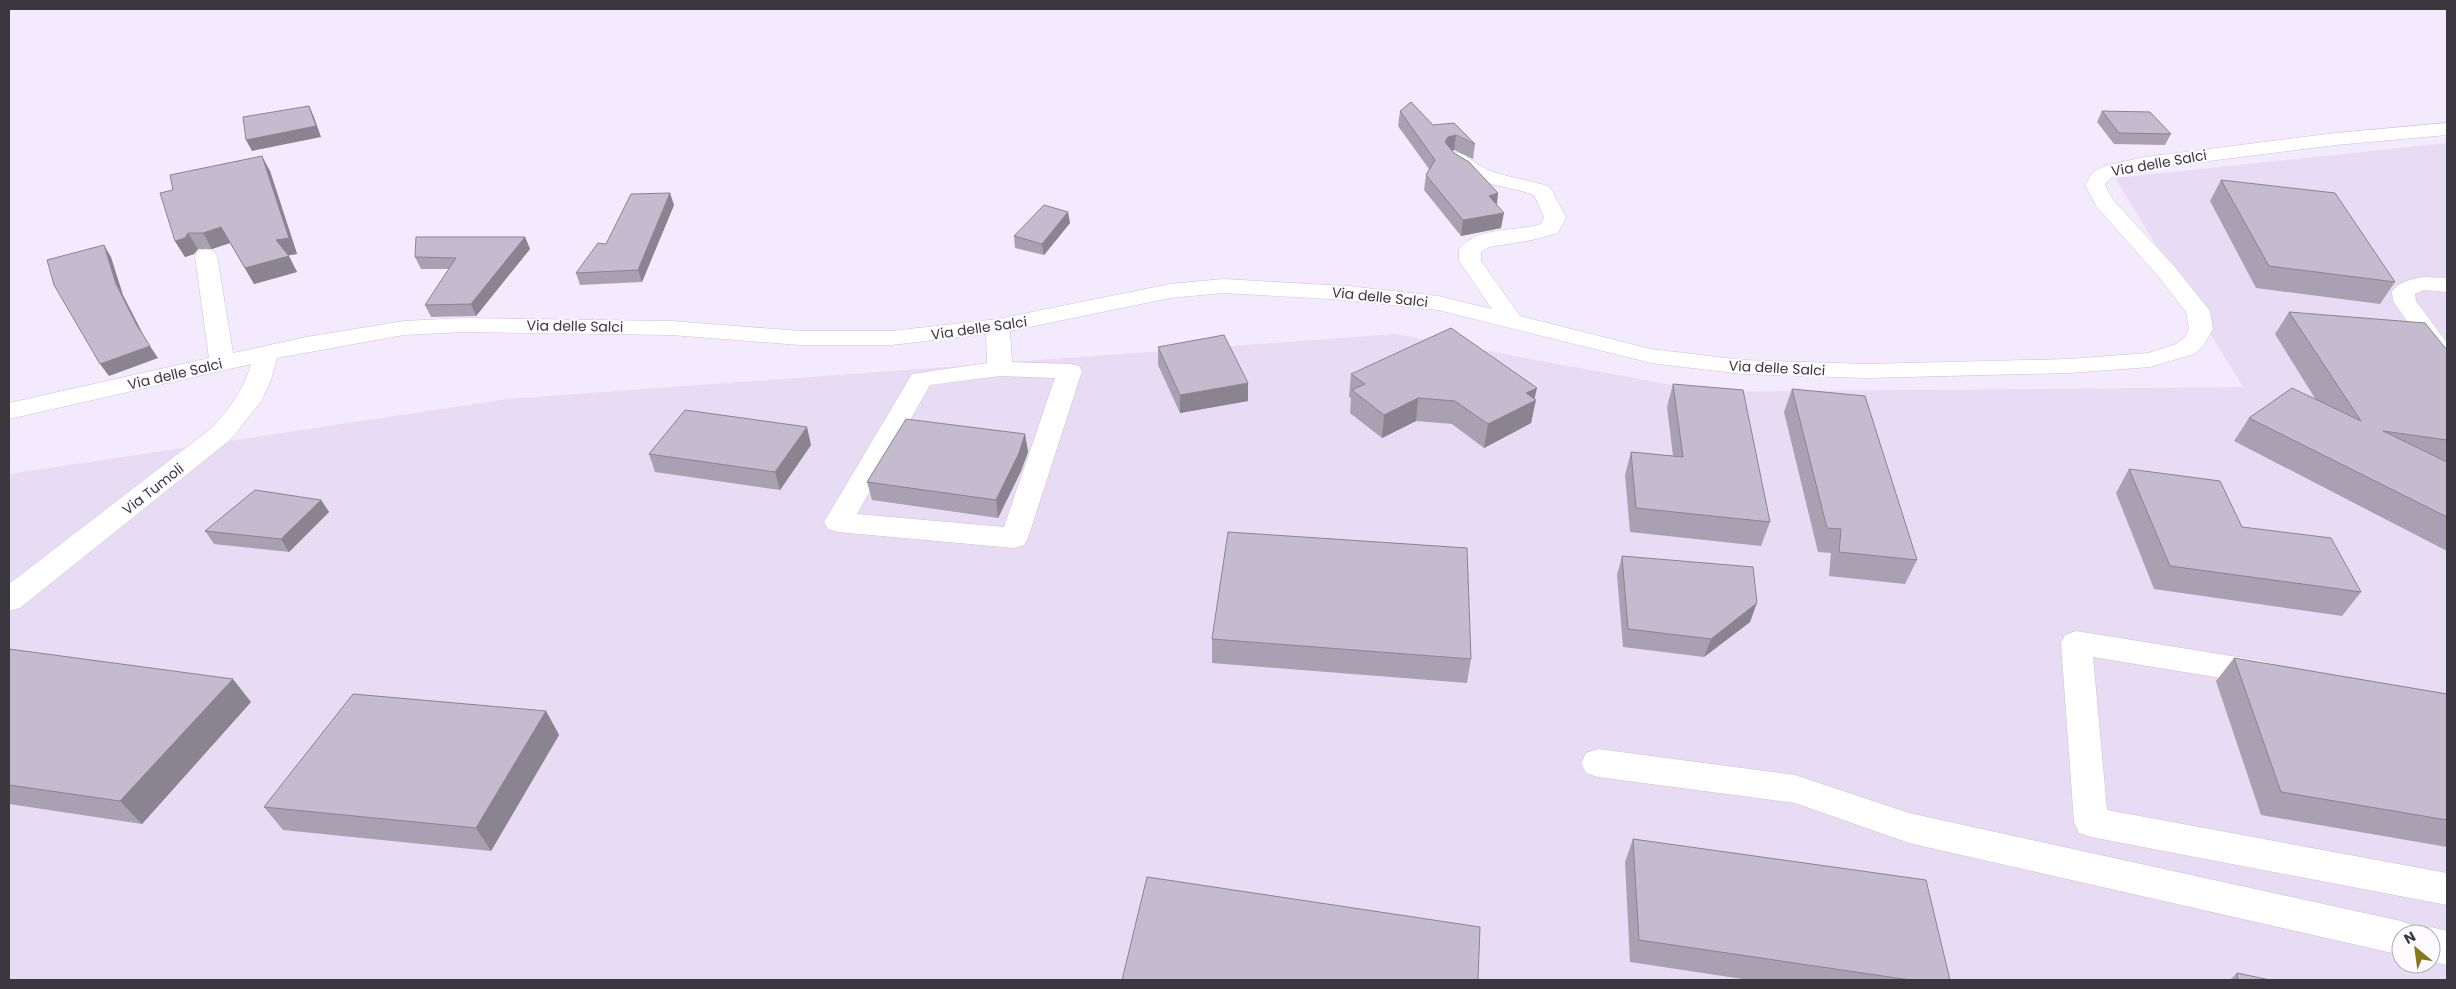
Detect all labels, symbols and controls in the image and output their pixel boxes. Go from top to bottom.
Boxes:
street label: Via delle Salci [2110,145,2208,181]
street label: Via delle Salci [1331,282,1429,312]
street label: Via delle Salci [930,311,1028,345]
street label: Via delle Salci [527,315,623,337]
street label: Via delle Salci [126,353,224,395]
street label: Via delle Salci [1728,355,1826,381]
street label: Via Tumoli [118,459,188,519]
north arrow [2391,924,2441,974]
text: N [2400,926,2419,949]

